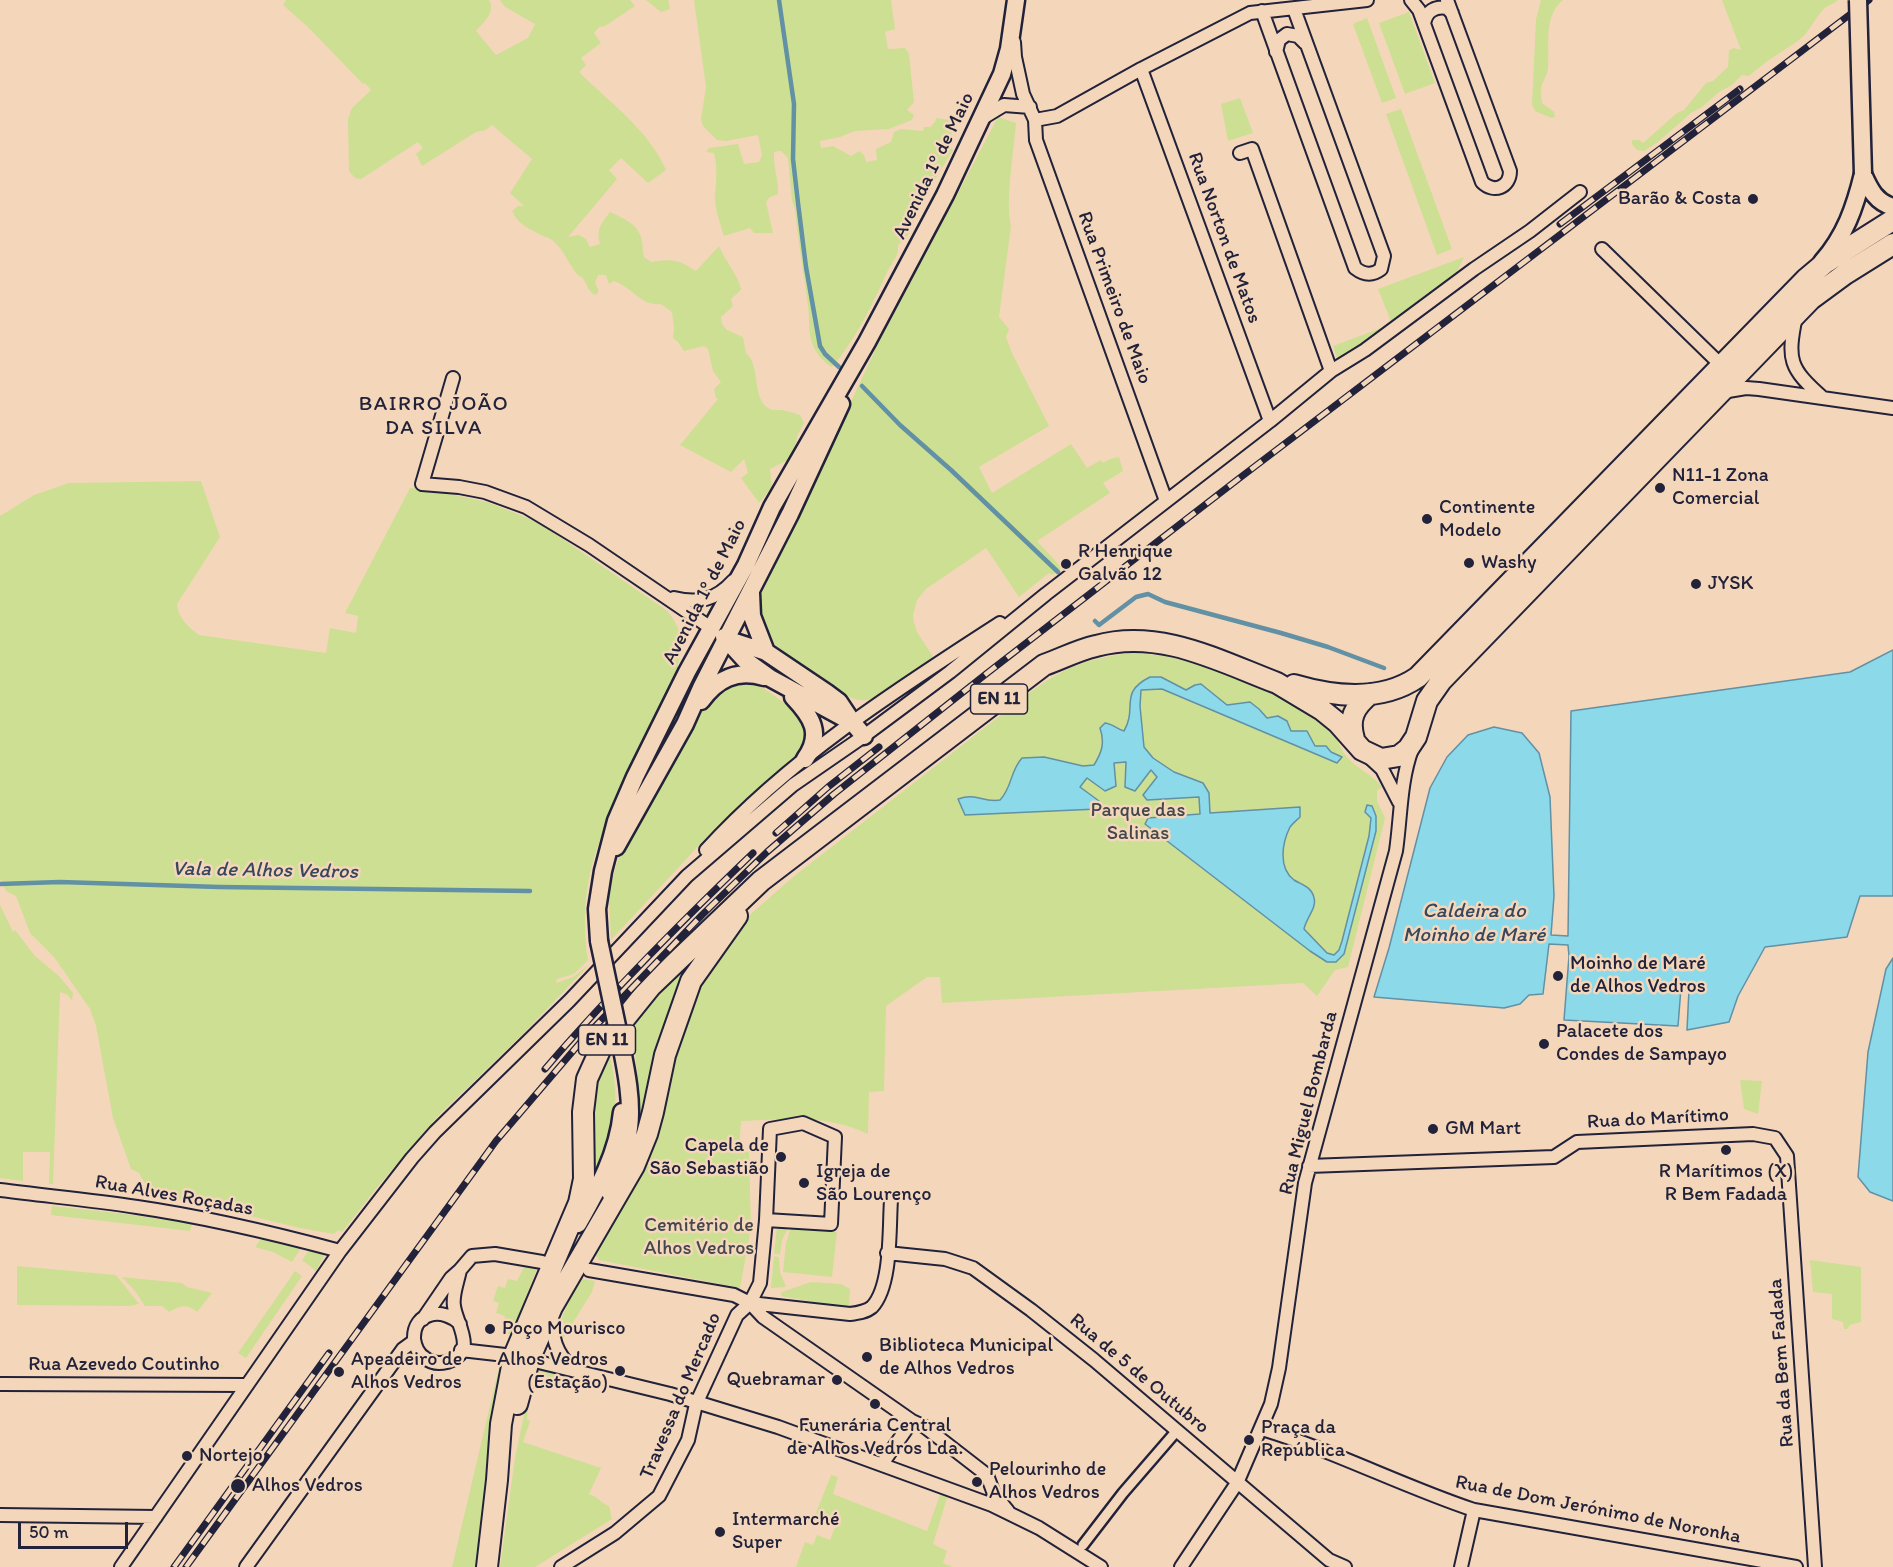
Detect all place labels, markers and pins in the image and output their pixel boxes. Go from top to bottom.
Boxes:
place label: Barão & Costa [1618,187,1741,211]
marker: Barão & Costa [1746,192,1760,206]
place label: N11-1 Zona Comercial [1672,464,1769,511]
marker: N11-1 Zona Comercial [1653,481,1667,495]
place label: Continente Modelo [1439,496,1535,543]
marker: Continente Modelo [1420,512,1434,526]
place label: R Henrique Galvão 12 [1078,540,1173,587]
place label: Washy [1481,551,1536,575]
marker: Washy [1462,556,1476,570]
marker: R Henrique Galvão 12 [1059,557,1073,571]
place label: JYSK [1708,572,1753,596]
marker: JYSK [1689,577,1703,591]
place label: Moinho de Maré de Alhos Vedros [1570,952,1706,999]
marker: Moinho de Maré de Alhos Vedros [1551,969,1565,983]
place label: Palacete dos Condes de Sampayo [1556,1020,1727,1067]
marker: Palacete dos Condes de Sampayo [1537,1037,1551,1051]
place label: GM Mart [1445,1117,1521,1141]
marker: GM Mart [1426,1122,1440,1136]
place label: Capela de São Sebastião [649,1134,769,1181]
marker: R Marítimos (X) R Bem Fadada [1719,1143,1733,1157]
marker: Capela de São Sebastião [774,1150,788,1164]
place label: Igreja de São Lourenço [816,1160,932,1207]
place label: R Marítimos (X) R Bem Fadada [1659,1160,1793,1207]
marker: Igreja de São Lourenço [797,1176,811,1190]
place label: Poço Mourisco [502,1317,626,1341]
marker: Poço Mourisco [483,1322,497,1336]
place label: Biblioteca Municipal de Alhos Vedros [879,1334,1053,1381]
place label: Apeadeiro de Alhos Vedros [351,1348,462,1395]
place label: Alhos Vedros (Estação) [497,1348,608,1395]
marker: Biblioteca Municipal de Alhos Vedros [860,1350,874,1364]
marker: Alhos Vedros (Estação) [613,1364,627,1378]
marker: Apeadeiro de Alhos Vedros [332,1365,346,1379]
place label: Quebramar [726,1368,825,1392]
marker: Quebramar [830,1373,844,1387]
marker: Funerária Central de Alhos Vedros Lda. [868,1397,882,1411]
place label: Funerária Central de Alhos Vedros Lda. [787,1414,963,1461]
place label: Praça da República [1261,1416,1345,1463]
marker: Praça da República [1242,1433,1256,1447]
place label: Nortejo [199,1444,263,1468]
marker: Nortejo [180,1449,194,1463]
place label: Pelourinho de Alhos Vedros [989,1458,1106,1505]
place label: Alhos Vedros [252,1474,363,1498]
marker: Pelourinho de Alhos Vedros [970,1475,984,1489]
marker: Alhos Vedros [229,1477,247,1495]
place label: Intermarché Super [732,1508,840,1555]
marker: Intermarché Super [713,1525,727,1539]

